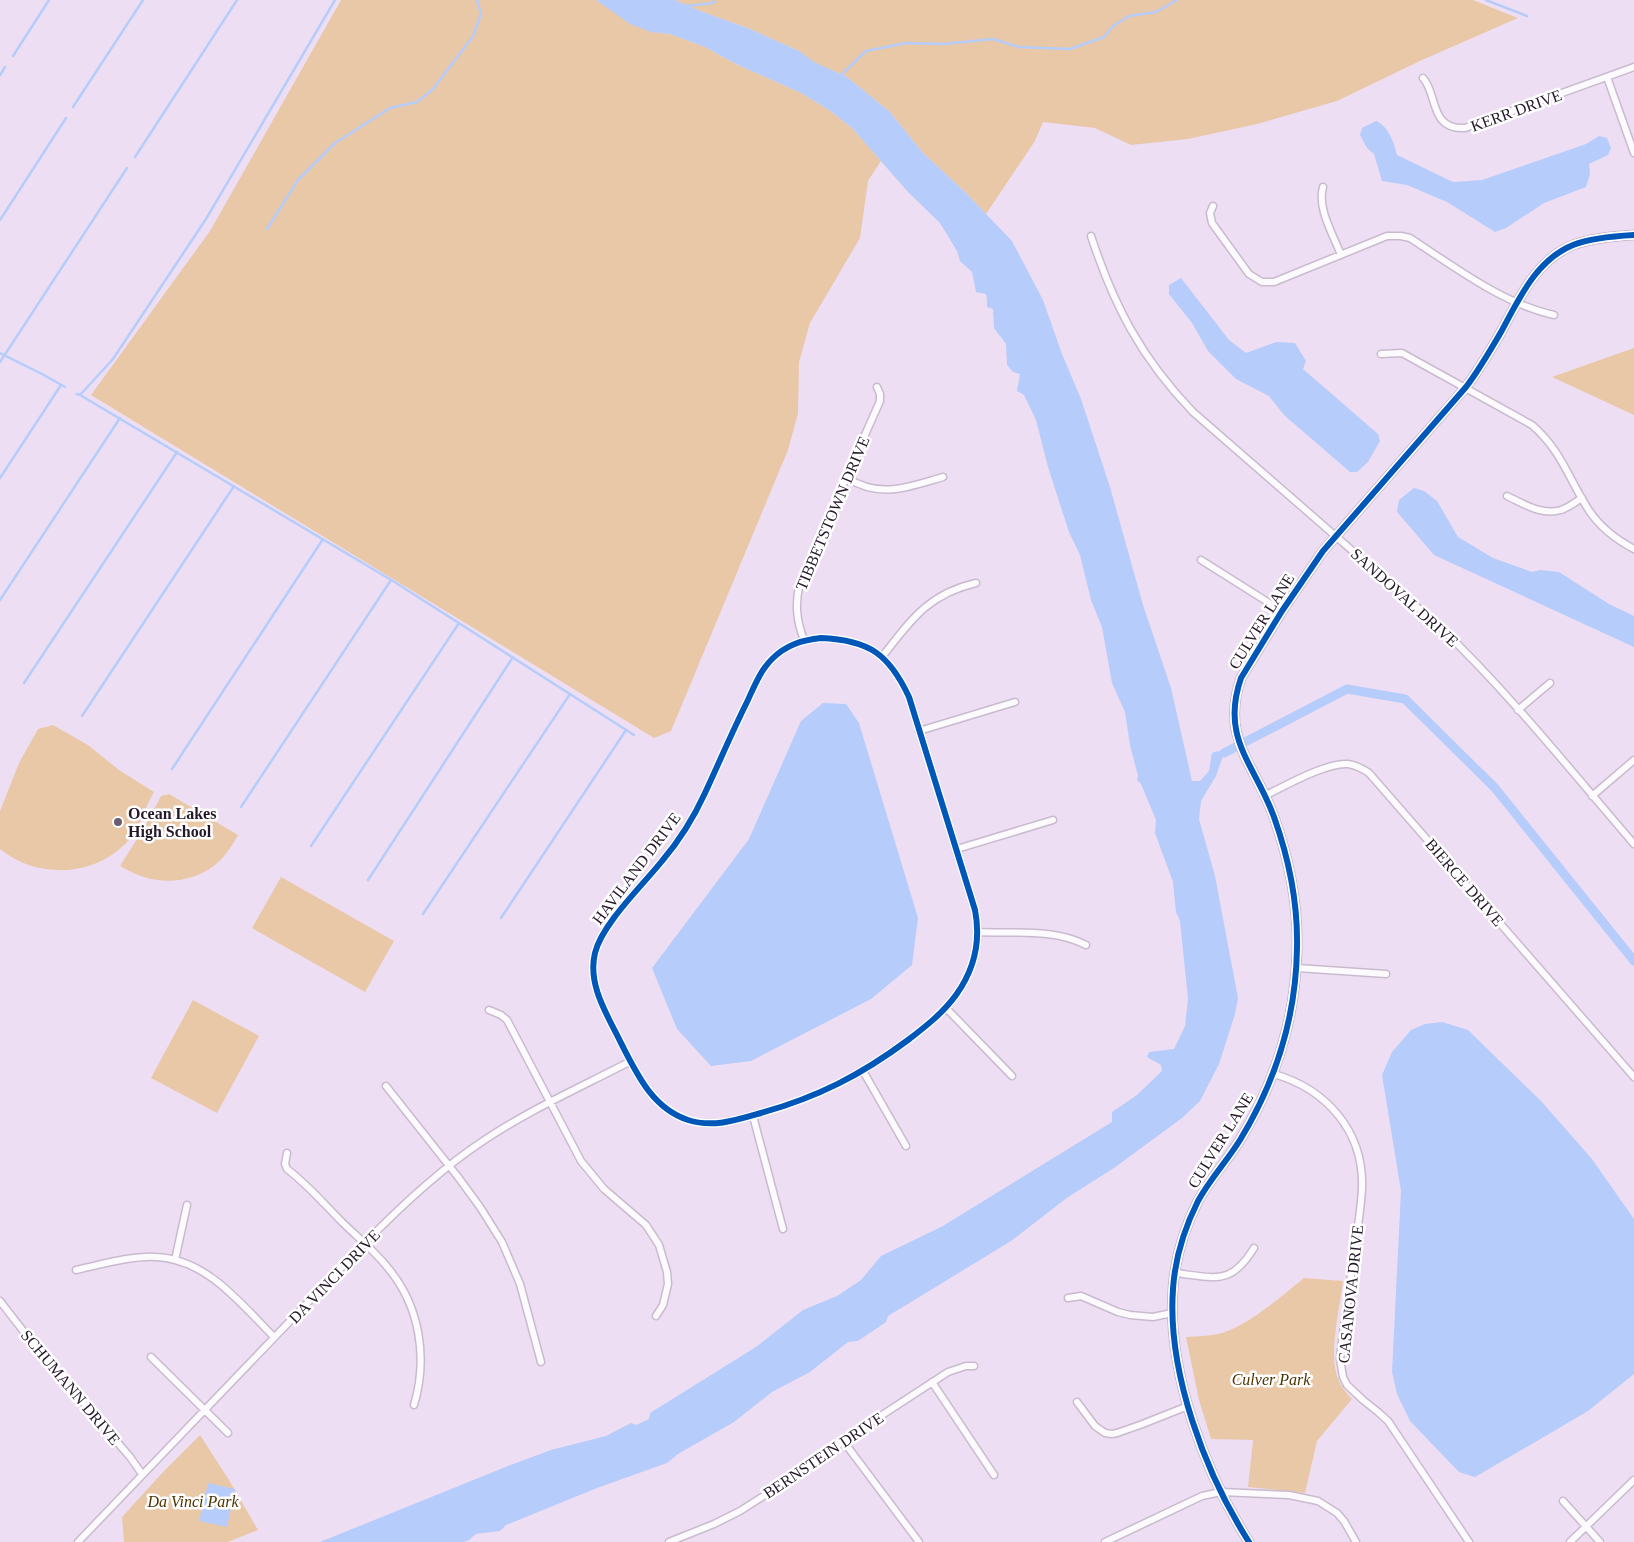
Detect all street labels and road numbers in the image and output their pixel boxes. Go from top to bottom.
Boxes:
street label: KERR DRIVE [1468,86,1564,135]
street label: TIBBETSTOWN DRIVE [792,434,873,593]
street label: SANDOVAL DRIVE [1348,545,1462,650]
street label: CULVER LANE [1225,570,1298,672]
street label: HAVILAND DRIVE [589,809,684,927]
street label: BIERCE DRIVE [1422,835,1507,929]
street label: CULVER LANE [1184,1089,1257,1191]
street label: CASANOVA DRIVE [1335,1224,1366,1364]
street label: DA VINCI DRIVE [285,1226,383,1327]
street label: SCHUMANN DRIVE [18,1327,124,1448]
street label: BERNSTEIN DRIVE [760,1409,886,1502]

